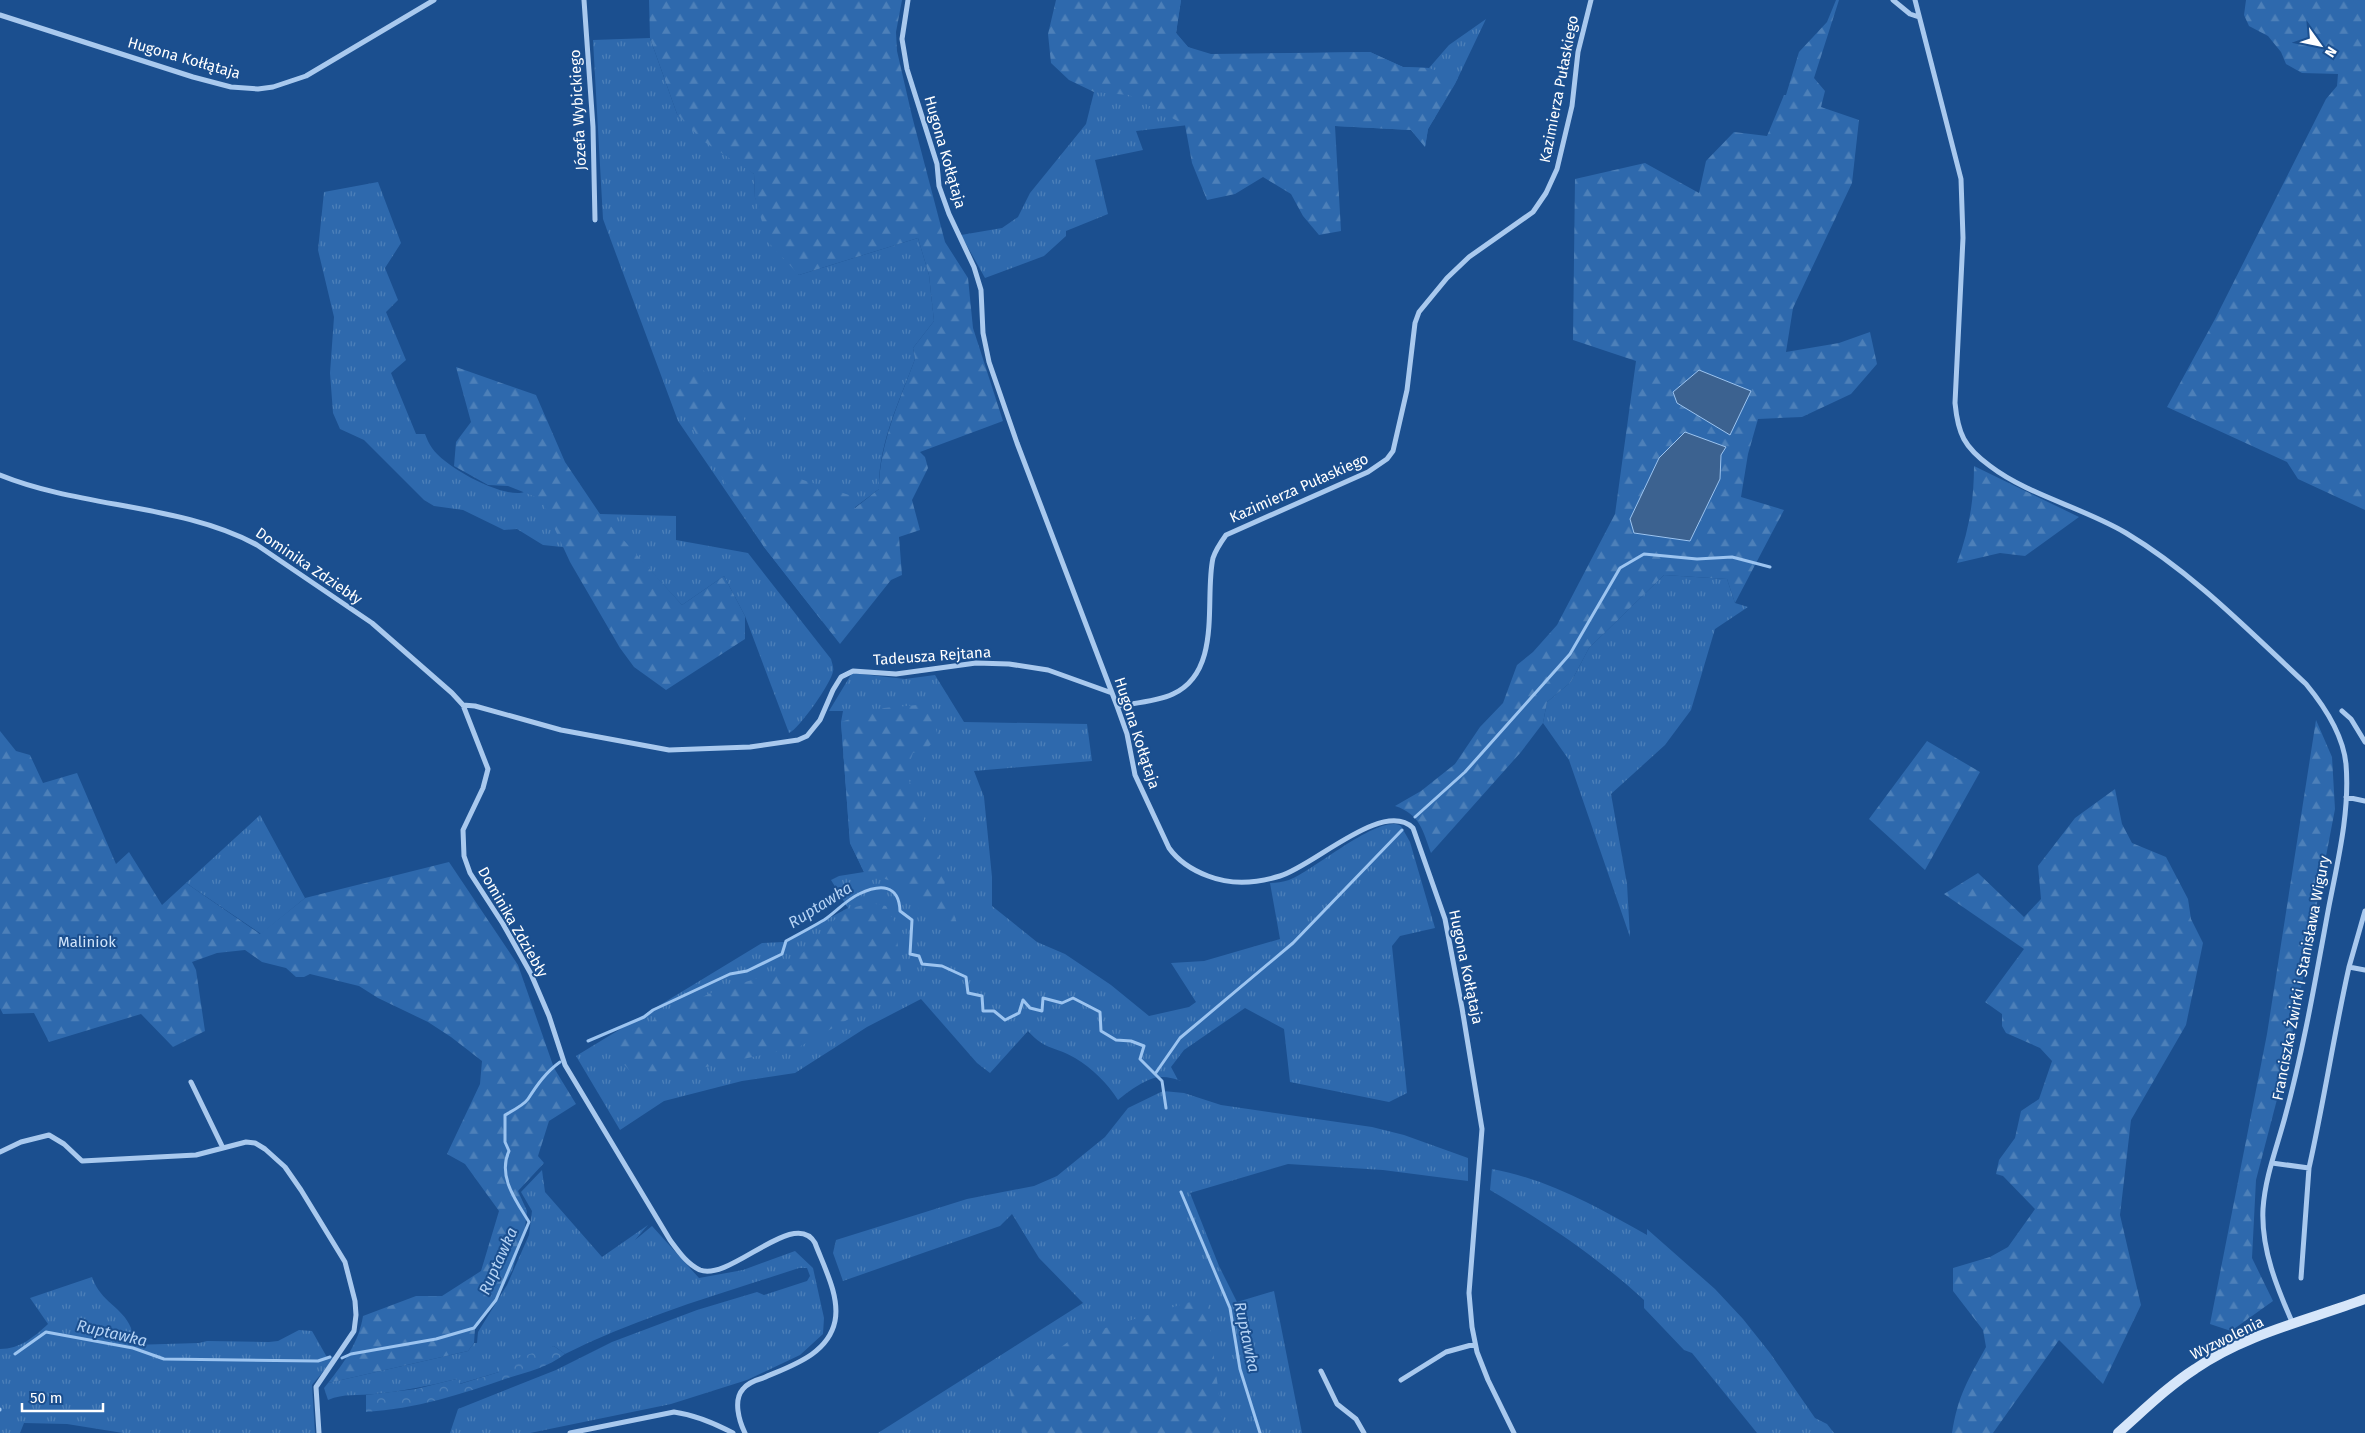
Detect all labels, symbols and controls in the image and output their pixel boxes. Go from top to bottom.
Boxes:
street label: Kazimierza Pułaskiego [1536,14,1582,164]
north arrow [2295,20,2345,70]
street label: Hugona Kołłątaja [126,33,242,83]
text: N [2321,43,2340,60]
street label: Józefa Wybickiego [566,49,590,171]
street label: Hugona Kołłątaja [920,94,970,210]
street label: Kazimierza Pułaskiego [1227,449,1371,527]
street label: Dominika Zdziebły [252,524,366,609]
street label: Tadeusza Rejtana [872,643,992,669]
street label: Hugona Kołłątaja [1110,675,1164,791]
street label: Franciszka Żwirki i Stanisława Wigury [2268,853,2334,1102]
street label: Dominika Zdziebły [474,864,552,981]
water label: Ruptawka [785,878,855,932]
street label: Hugona Kołłątaja [1445,908,1487,1026]
park label: Maliniok [58,933,116,951]
water label: Ruptawka [475,1224,521,1298]
water label: Ruptawka [1230,1300,1264,1374]
street label: Wyzwolenia [2187,1312,2267,1364]
water label: Ruptawka [75,1316,149,1350]
scale bar [22,1380,104,1412]
text: 50 m [30,1389,63,1407]

